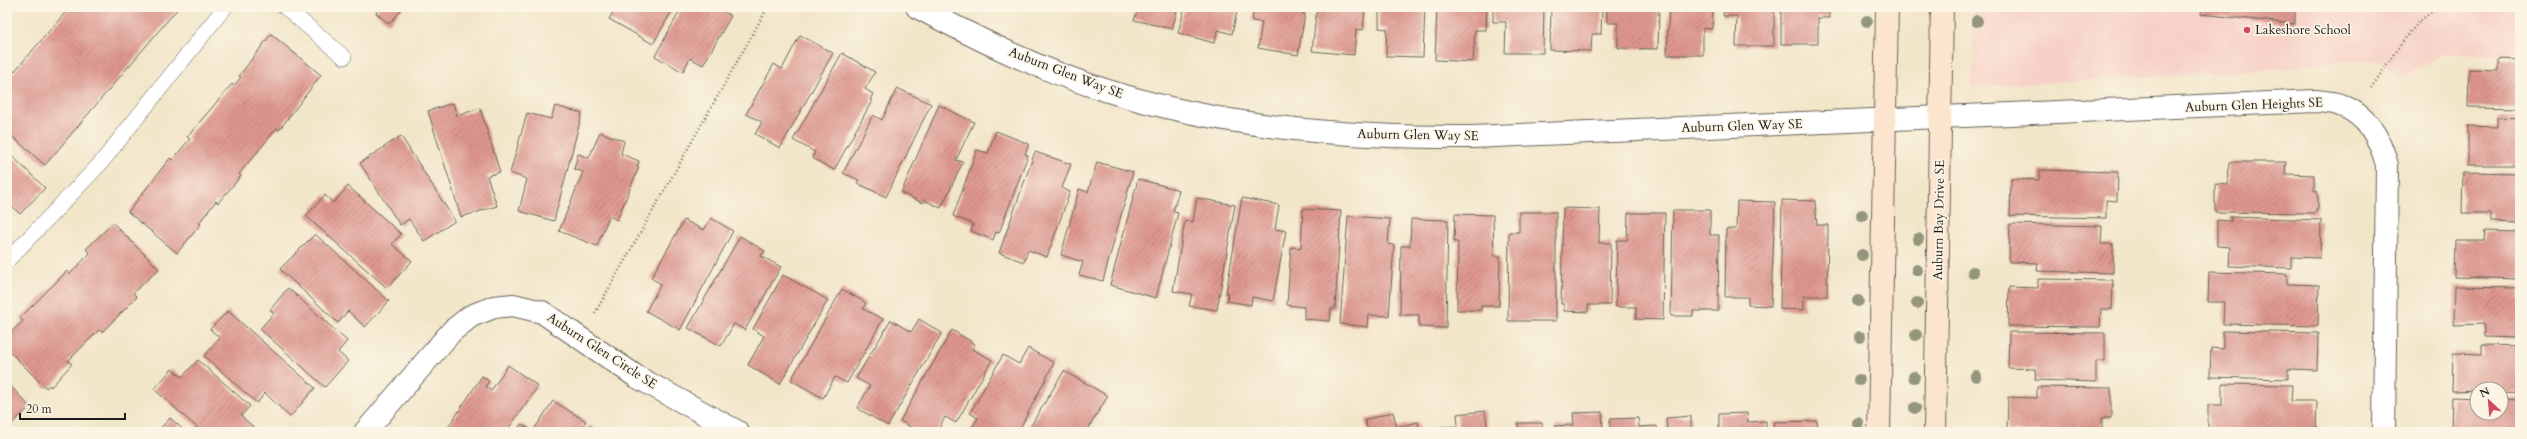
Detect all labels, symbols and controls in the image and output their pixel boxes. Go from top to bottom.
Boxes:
place label: Lakeshore School [2255,21,2352,39]
marker: Lakeshore School [2242,25,2252,35]
street label: Auburn Glen Way SE [1006,43,1126,103]
street label: Auburn Glen Heights SE [2185,94,2323,116]
street label: Auburn Glen Way SE [1681,115,1803,137]
street label: Auburn Glen Way SE [1357,125,1479,145]
street label: Auburn Bay Drive SE [1929,160,1949,280]
street label: Auburn Glen Circle SE [543,309,661,393]
north arrow [2469,381,2509,421]
text: N [2477,383,2493,401]
scale bar [20,395,125,421]
text: 20 m [26,401,53,417]

